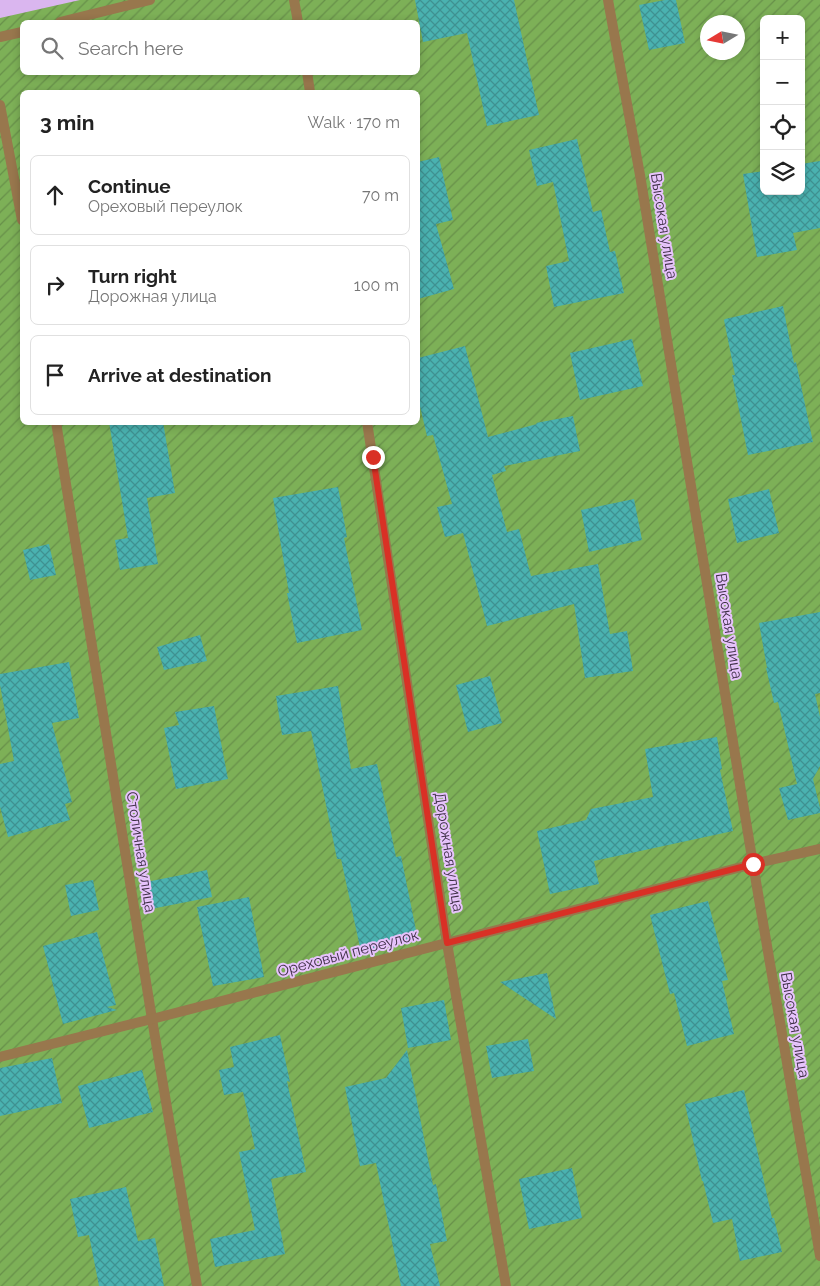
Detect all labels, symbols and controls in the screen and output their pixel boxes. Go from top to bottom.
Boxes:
north arrow [700,15,745,60]
map controls [760,15,805,195]
button: + [760,15,805,60]
search box [20,20,420,75]
icon: search [38,34,66,62]
text: Search here [78,37,184,59]
button: − [760,60,805,105]
button: locate [760,105,805,150]
text: 3 min [40,110,94,135]
text: Walk · 170 m [308,113,400,132]
button: layers [760,150,805,195]
street label: Высокая улица [647,172,681,280]
text: Continue [88,175,171,197]
icon: ahead [41,181,69,209]
text: 70 m [362,186,399,205]
text: Ореховый переулок [88,197,243,216]
text: Turn right [88,265,177,287]
icon: right [41,271,69,299]
text: 100 m [354,276,399,295]
text: Дорожная улица [88,287,217,306]
icon: arrive [41,361,69,389]
text: Arrive at destination [88,364,272,386]
route end [362,446,385,469]
street label: Высокая улица [712,572,746,680]
street label: Столичная улица [123,790,159,914]
street label: Дорожная улица [431,791,467,913]
route start [742,853,765,876]
street label: Ореховый переулок [276,925,421,980]
street label: Высокая улица [777,971,813,1079]

